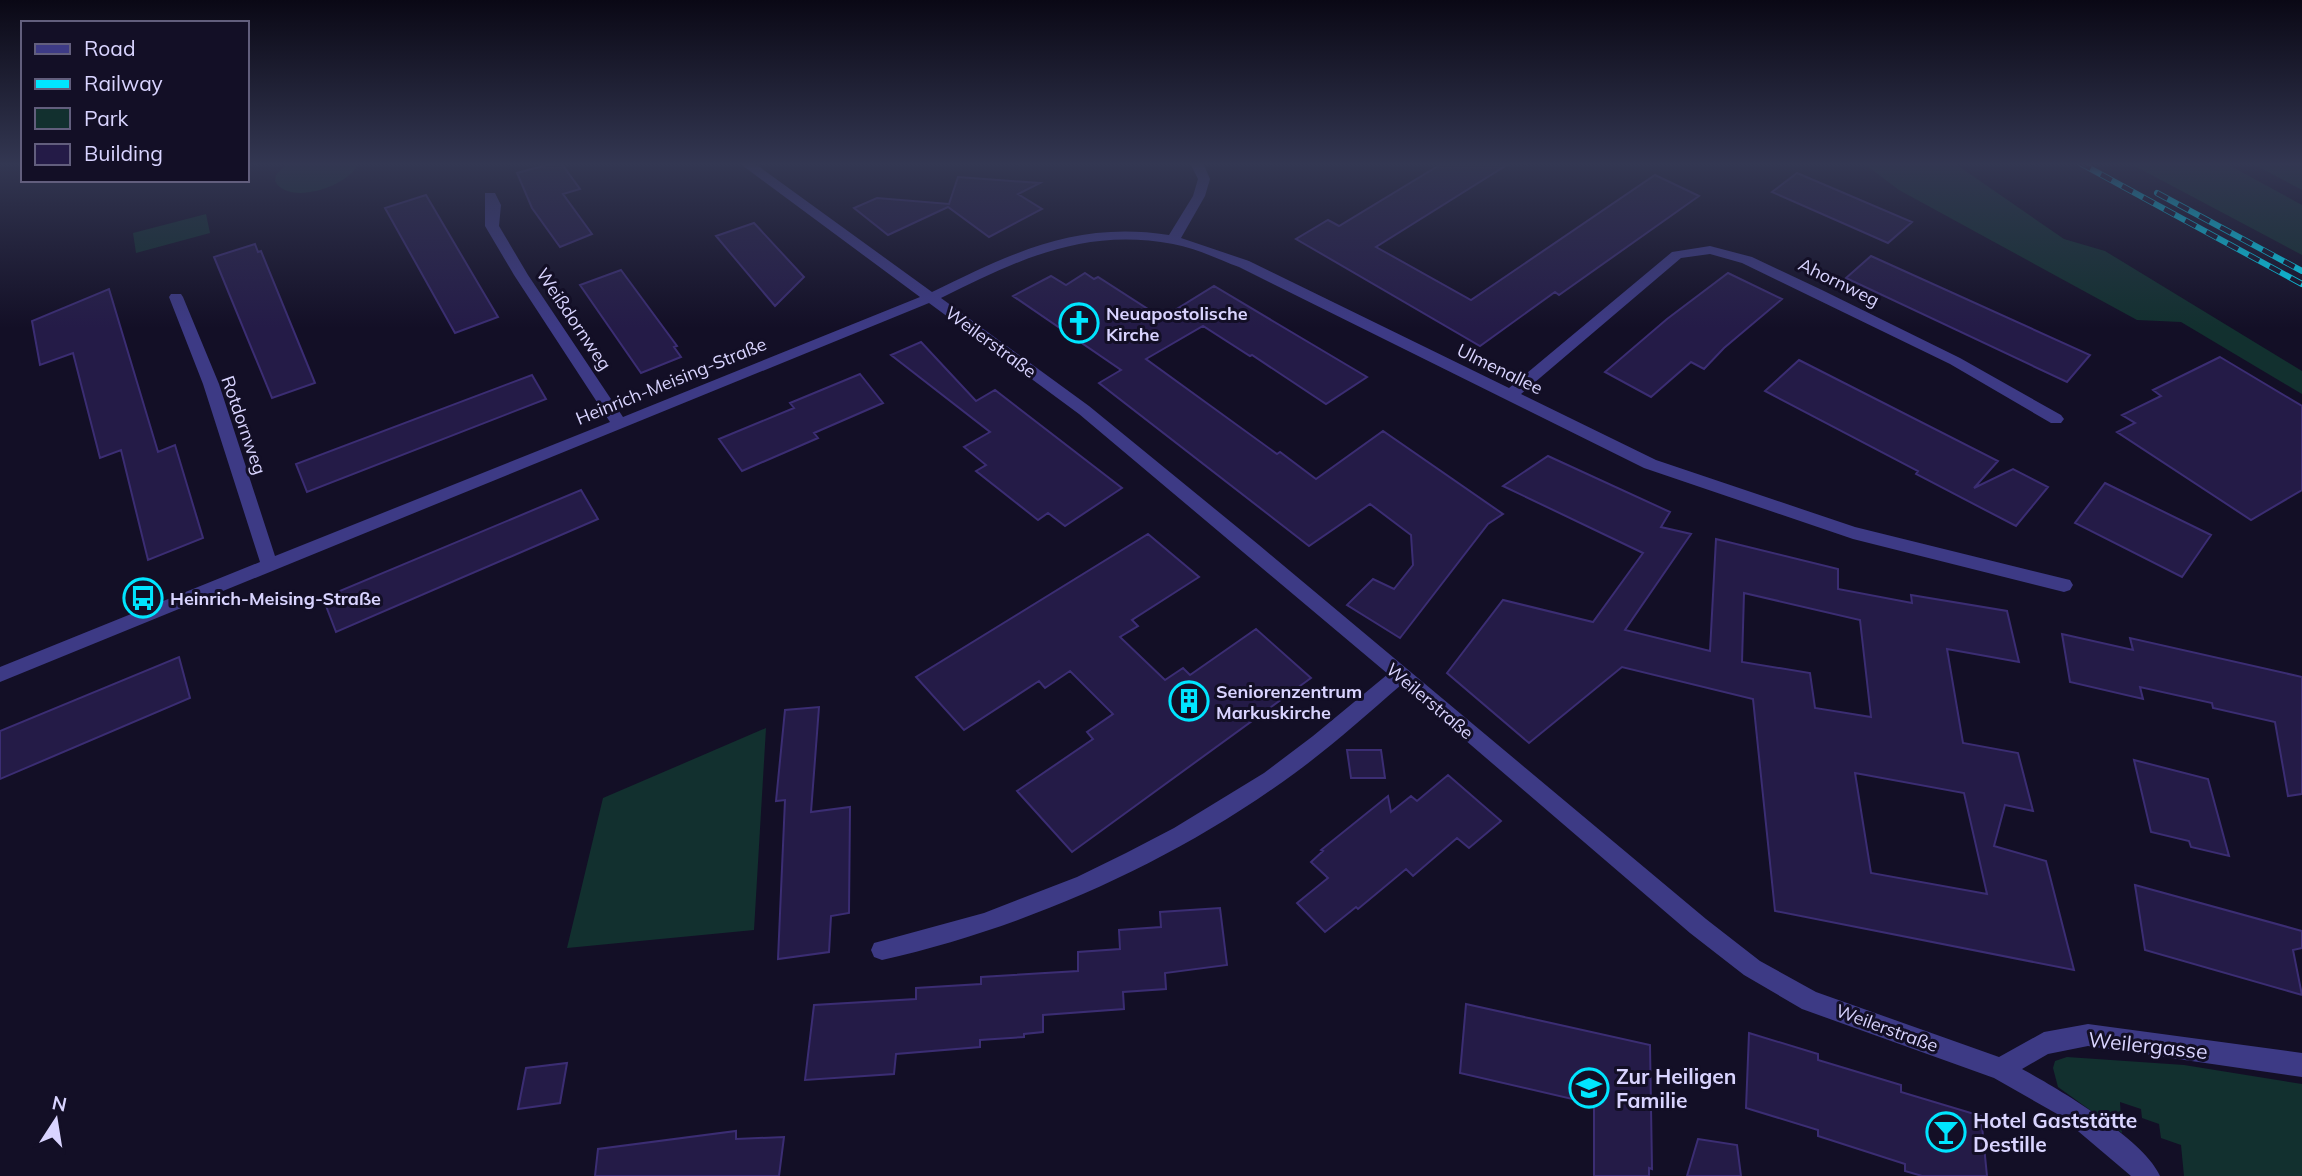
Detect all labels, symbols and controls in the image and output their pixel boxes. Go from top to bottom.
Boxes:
legend [21,21,248,182]
text: Road [84,35,135,61]
text: Railway [84,70,163,96]
text: Park [84,105,128,131]
text: Building [84,140,163,166]
street label: Ahornweg [1795,253,1883,311]
street label: Weißdornweg [531,263,617,375]
street label: Weilerstraße [941,301,1041,383]
church icon: Neuapostolische Kirche [1058,302,1100,344]
place label: Neuapostolische Kirche [1106,302,1248,346]
street label: Heinrich-Meising-Straße [572,332,770,430]
street label: Ulmenallee [1453,338,1547,400]
street label: Rotdornweg [216,373,272,477]
bus stop icon: Heinrich-Meising-Straße [122,577,164,619]
place label: Heinrich-Meising-Straße [170,587,381,610]
street label: Weilerstraße [1382,658,1478,744]
building icon: Seniorenzentrum Markuskirche [1168,680,1210,722]
place label: Seniorenzentrum Markuskirche [1216,680,1362,724]
street label: Weilerstraße [1833,999,1941,1057]
street label: Weilergasse [2087,1026,2209,1064]
place label: Zur Heiligen Familie [1616,1063,1737,1113]
school or university icon: Zur Heiligen Familie [1568,1067,1610,1109]
north arrow [21,1085,91,1155]
text: N [50,1090,69,1117]
place label: Hotel Gaststätte Destille [1973,1107,2137,1157]
bar icon: Hotel Gaststätte Destille [1925,1111,1967,1153]

